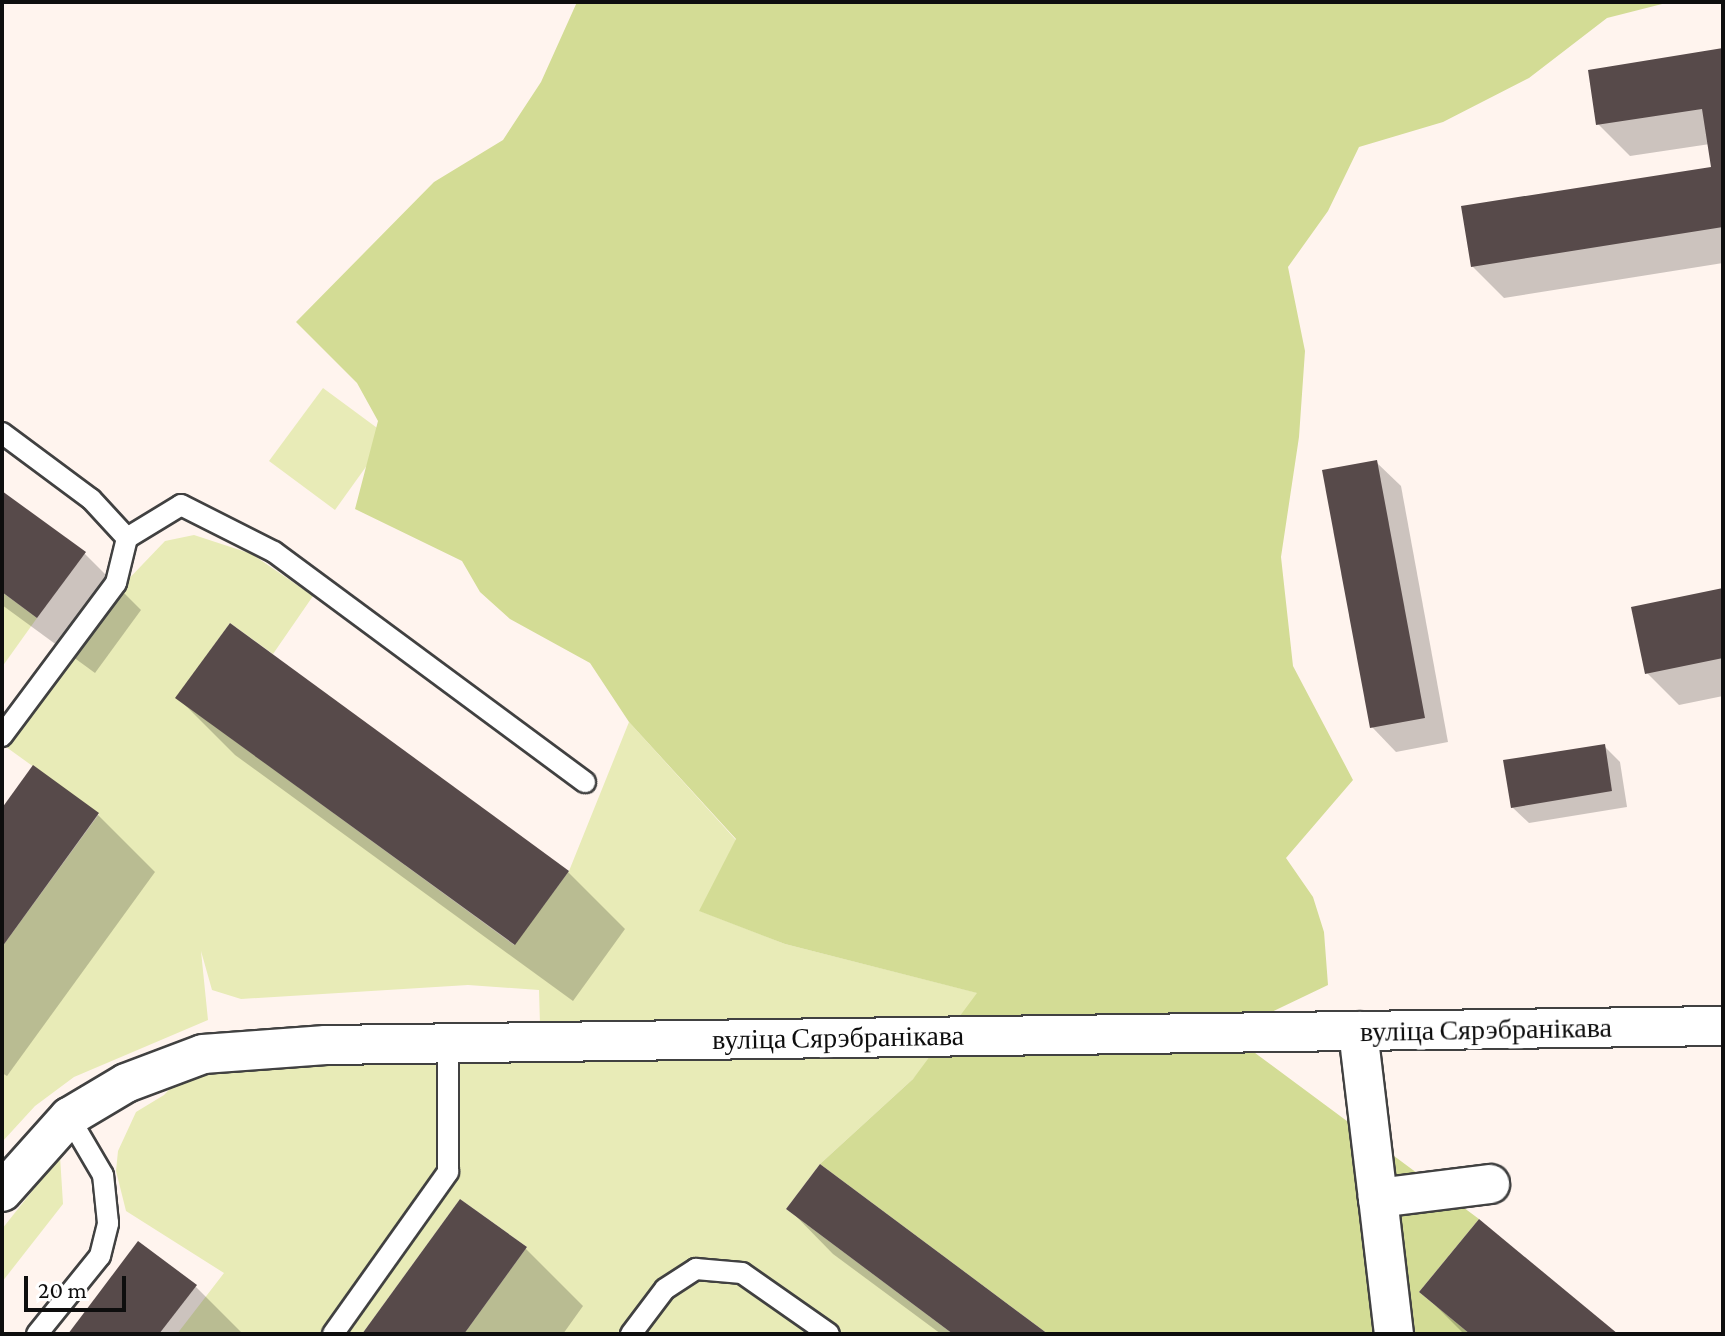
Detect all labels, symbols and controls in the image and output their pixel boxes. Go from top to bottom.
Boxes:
street label: вуліца Сярэбранікава [1360,1011,1612,1049]
street label: вуліца Сярэбранікава [712,1019,964,1057]
scale bar [28,1260,130,1310]
text: 20 m [38,1276,87,1303]

